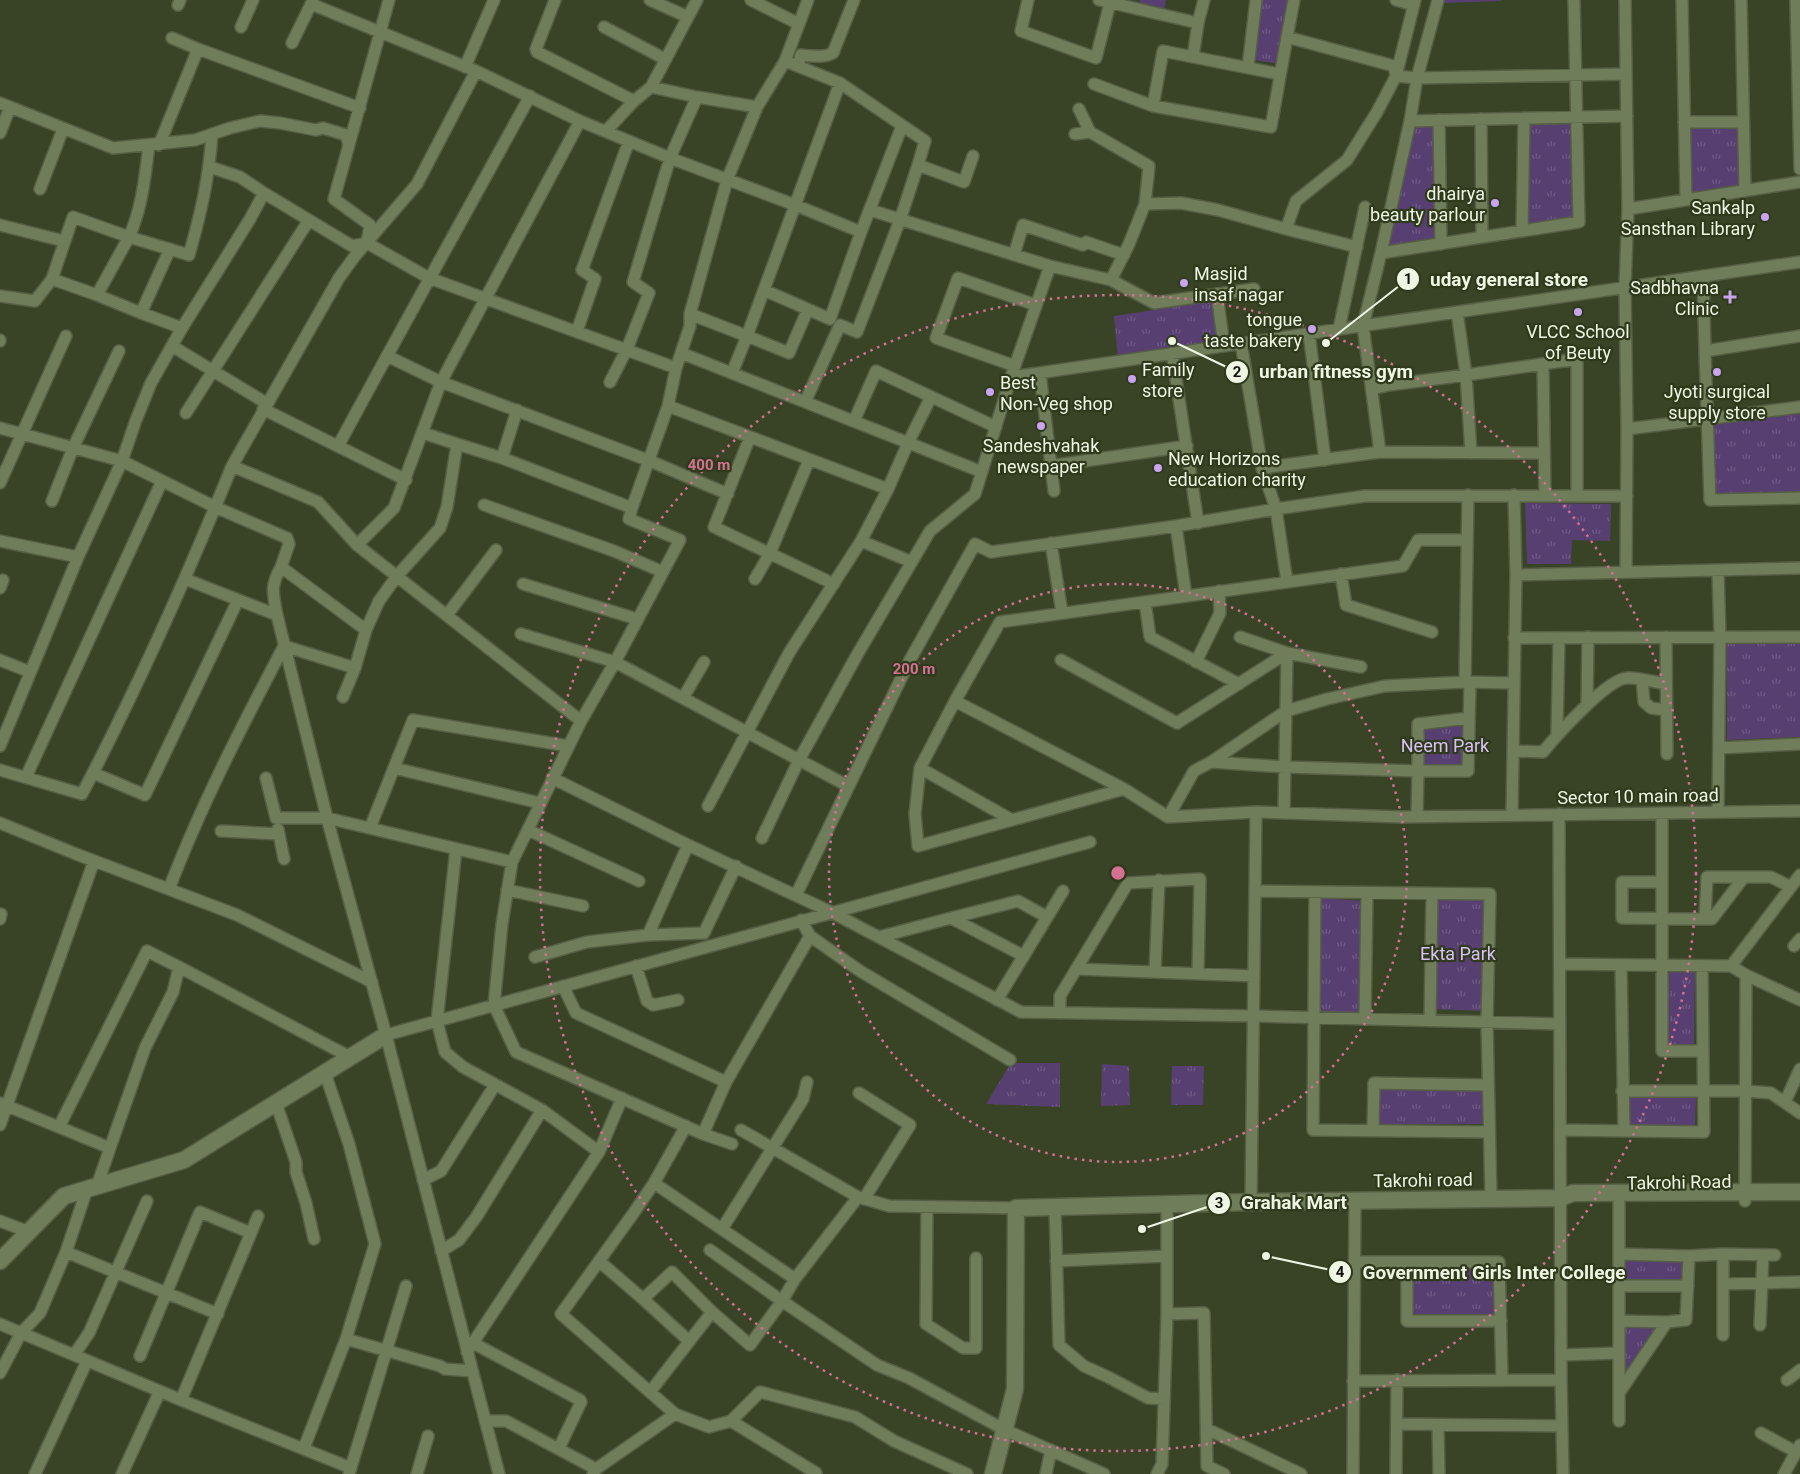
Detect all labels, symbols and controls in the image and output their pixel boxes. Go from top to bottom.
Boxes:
place label: dhairya beauty parlour [1370,183,1485,225]
marker: dhairya beauty parlour [1489,197,1501,209]
place label: Sankalp Sansthan Library [1621,197,1755,239]
marker: Sankalp Sansthan Library [1759,211,1771,223]
callout: uday general store [1395,262,1598,296]
place label: Masjid insaf nagar [1194,263,1284,305]
text: uday general store [1430,268,1588,291]
text: 1 [1404,270,1412,288]
marker: Masjid insaf nagar [1178,277,1190,289]
place label: Sadbhavna Clinic [1630,277,1719,319]
marker: Sadbhavna Clinic [1723,290,1737,304]
marker: VLCC School of Beuty [1572,306,1584,318]
place label: tongue taste bakery [1204,309,1302,351]
place label: VLCC School of Beuty [1526,321,1630,363]
marker: tongue taste bakery [1306,323,1318,335]
callout: urban fitness gym [1224,355,1423,389]
place label: Family store [1142,359,1195,401]
text: urban fitness gym [1259,360,1413,383]
text: 2 [1233,363,1242,381]
marker: Jyoti surgical supply store [1711,366,1723,378]
place label: Best Non-Veg shop [1000,372,1113,414]
marker: Family store [1126,373,1138,385]
place label: Jyoti surgical supply store [1664,381,1770,423]
marker: Best Non-Veg shop [984,386,996,398]
marker: Sandeshvahak newspaper [1035,420,1047,432]
place label: Sandeshvahak newspaper [983,435,1100,477]
place label: New Horizons education charity [1168,448,1306,490]
text: 400 m [688,456,730,474]
marker: New Horizons education charity [1152,462,1164,474]
text: 200 m [893,660,935,678]
park label: Neem Park [1401,735,1490,756]
street label: Sector 10 main road [1557,784,1719,808]
centre of rings [1109,864,1127,882]
park label: Ekta Park [1420,943,1497,964]
street label: Takrohi road [1373,1169,1473,1191]
street label: Takrohi Road [1626,1171,1732,1193]
callout: Grahak Mart [1206,1186,1358,1220]
text: Grahak Mart [1241,1191,1348,1214]
text: 3 [1215,1194,1223,1212]
callout: Government Girls Inter College [1328,1255,1636,1289]
text: Government Girls Inter College [1362,1261,1626,1284]
text: 4 [1336,1263,1345,1281]

